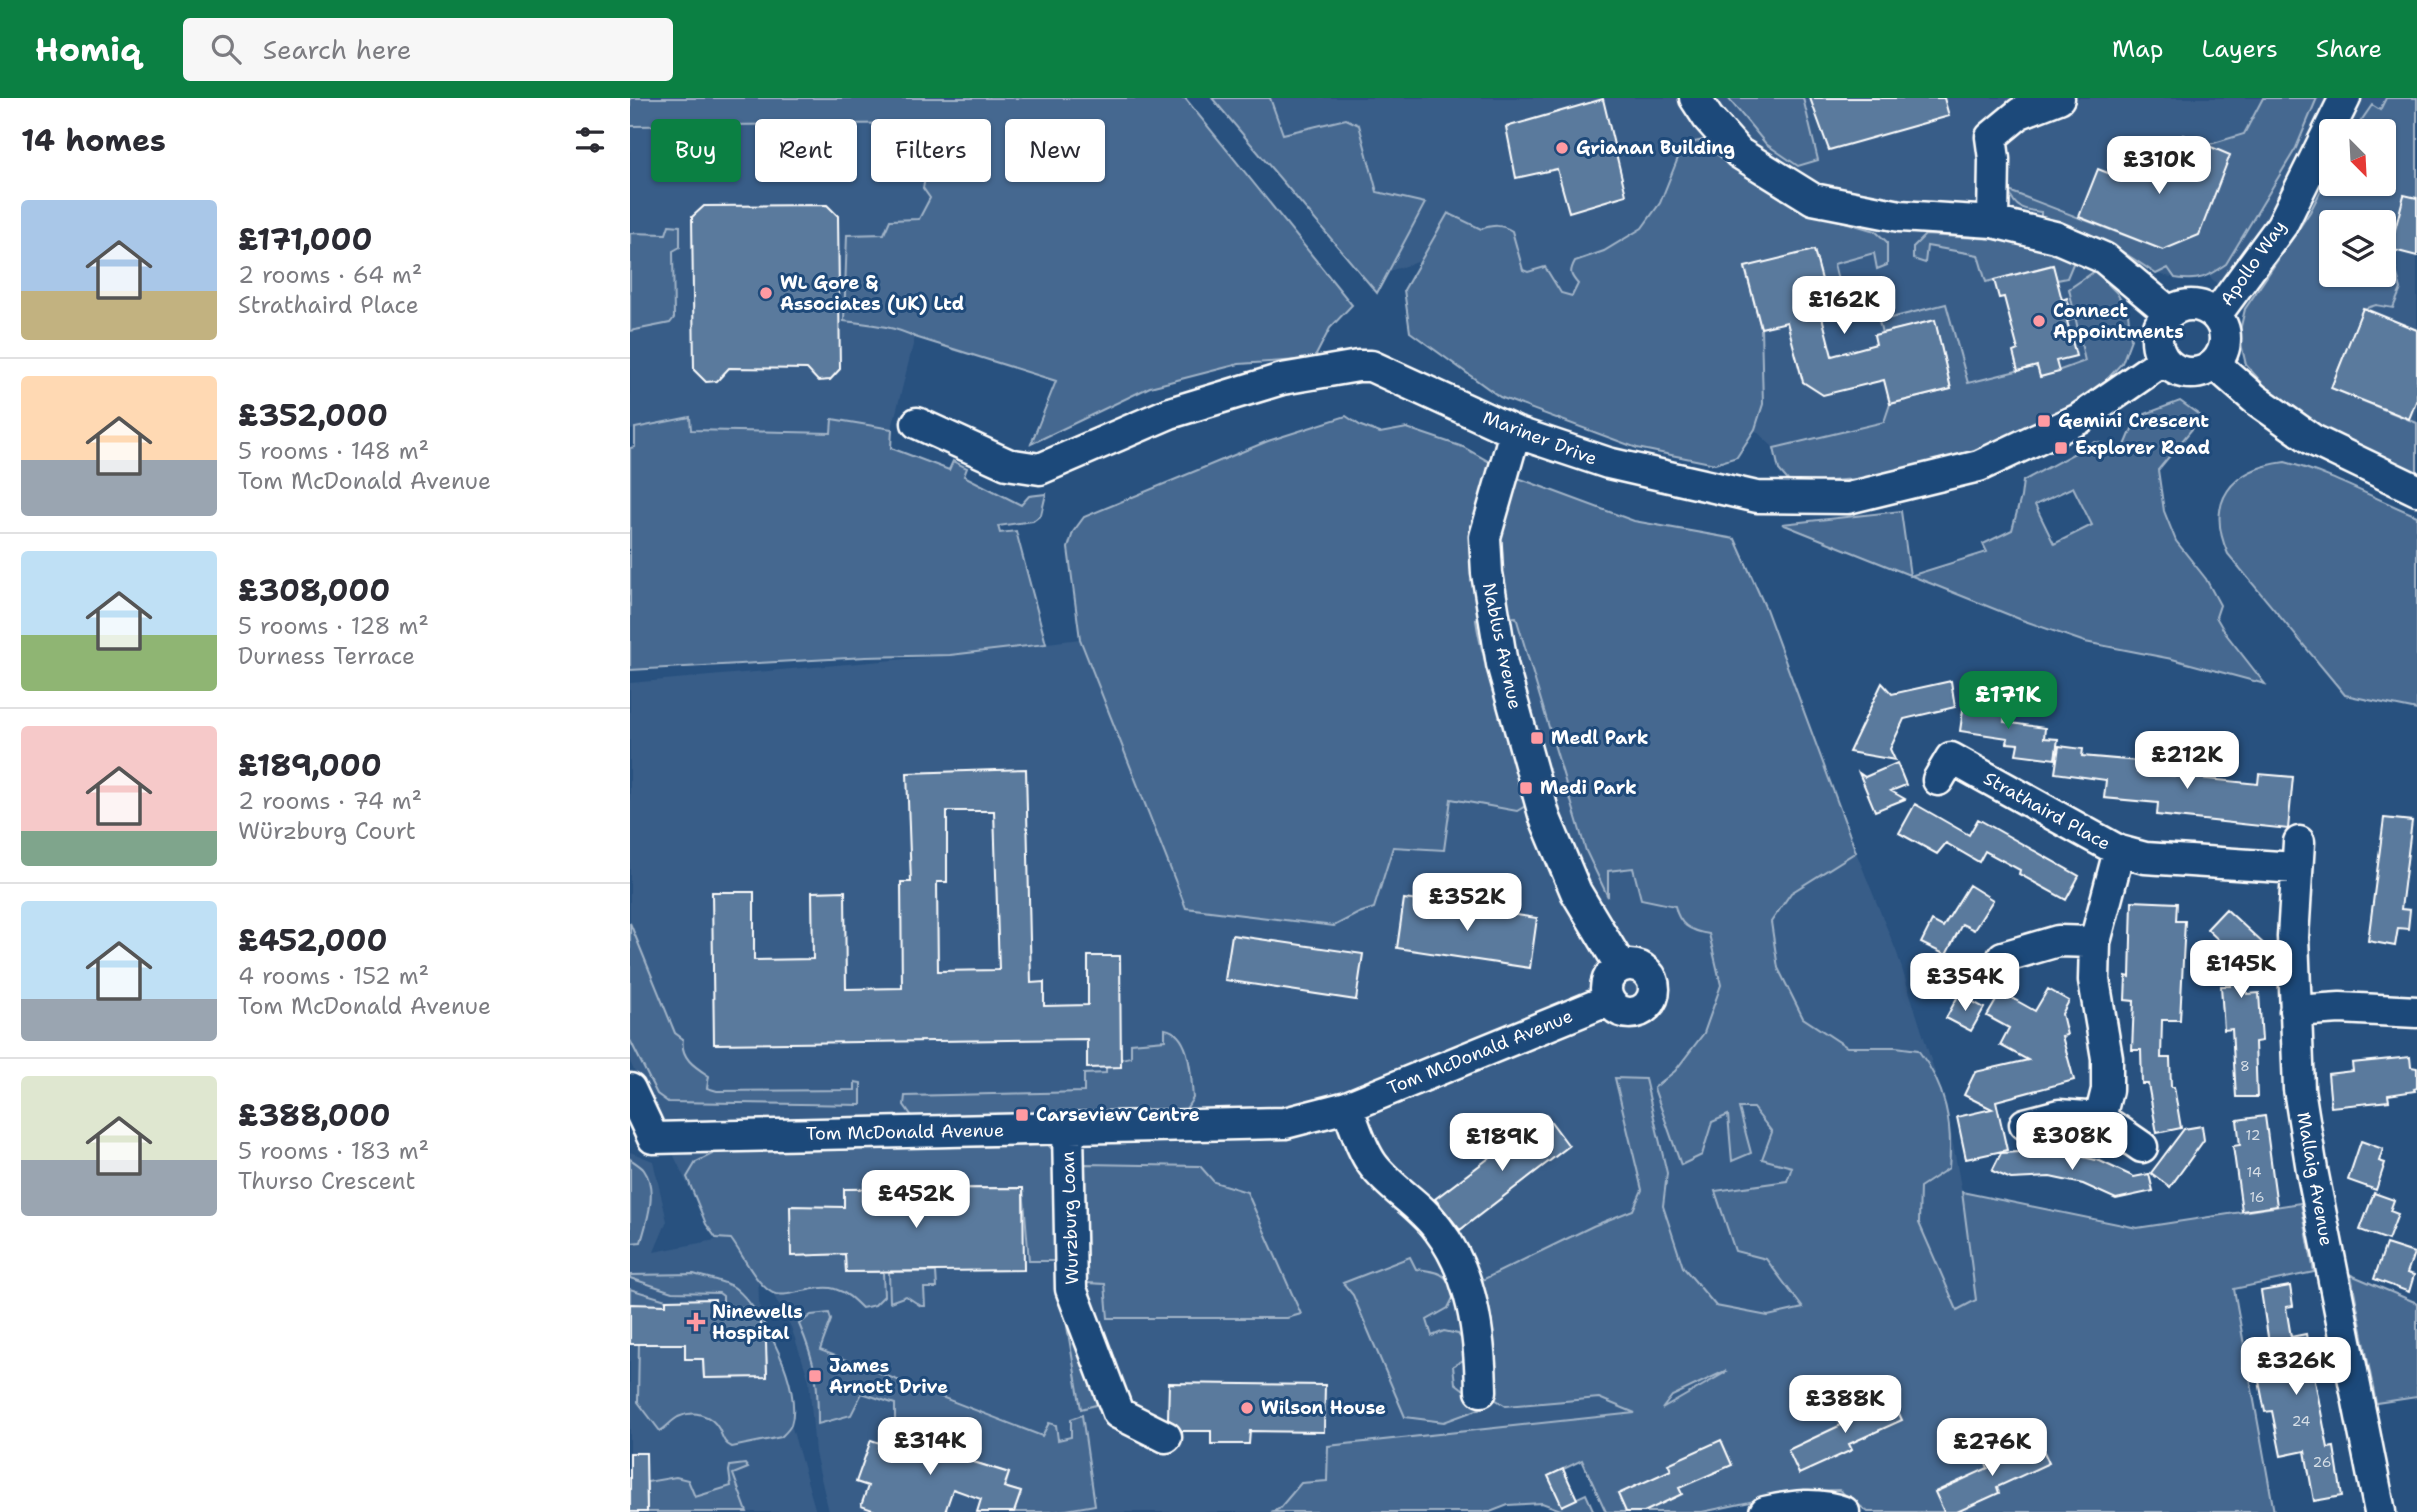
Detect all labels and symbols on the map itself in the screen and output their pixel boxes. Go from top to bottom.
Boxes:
north arrow [2319,119,2396,196]
place label: Grianan Building [1576,136,1735,160]
pin: £310K [2110,136,2208,196]
marker: Grianan Building [1554,140,1570,156]
street label: Apollo Way [2215,215,2291,311]
place label: WL Gore & Associates (UK) Ltd [780,271,964,316]
pin: £162K [1795,276,1893,336]
marker: WL Gore & Associates (UK) Ltd [758,285,774,301]
place label: Connect Appointments [2053,299,2184,344]
marker: Connect Appointments [2031,313,2047,329]
street label: Mariner Drive [1479,405,1601,471]
place label: Gemini Crescent [2058,409,2209,433]
marker: Gemini Crescent [2036,413,2052,429]
place label: Explorer Road [2075,436,2210,460]
marker: Explorer Road [2053,440,2069,456]
street label: Nablus Avenue [1477,580,1527,712]
pin: £171K [1959,672,2057,731]
place label: Medl Park [1551,726,1648,750]
marker: Medl Park [1529,730,1545,746]
pin: £212K [2138,732,2236,791]
street label: Strathaird Place [1979,766,2115,856]
place label: Medi Park [1540,776,1637,800]
marker: Medi Park [1518,780,1534,796]
pin: £352K [1418,874,1516,933]
pin: £145K [2192,940,2290,1000]
pin: £354K [1916,954,2014,1013]
street label: Tom McDonald Avenue [1384,1004,1576,1100]
house number: 8 [2240,1057,2250,1075]
place label: Carseview Centre [1036,1103,1200,1127]
marker: Carseview Centre [1014,1107,1030,1123]
street label: Mallaig Avenue [2291,1110,2339,1248]
pin: £308K [2023,1112,2121,1172]
pin: £189K [1453,1114,1551,1173]
street label: Tom McDonald Avenue [806,1118,1004,1146]
house number: 12 [2246,1126,2260,1144]
street label: Wurzburg Loan [1056,1151,1084,1285]
house number: 14 [2246,1163,2262,1181]
pin: £452K [867,1170,965,1230]
house number: 16 [2249,1188,2265,1206]
place label: Ninewells Hospital [712,1300,803,1345]
marker: Ninewells Hospital [686,1312,706,1332]
pin: £326K [2247,1338,2345,1397]
place label: James Arnott Drive [829,1354,948,1399]
marker: James Arnott Drive [807,1368,823,1384]
pin: £388K [1796,1376,1894,1435]
place label: Wilson House [1261,1396,1386,1420]
marker: Wilson House [1239,1400,1255,1416]
house number: 24 [2292,1412,2311,1430]
pin: £314K [881,1418,979,1477]
pin: £276K [1943,1418,2041,1478]
house number: 26 [2313,1453,2332,1471]

